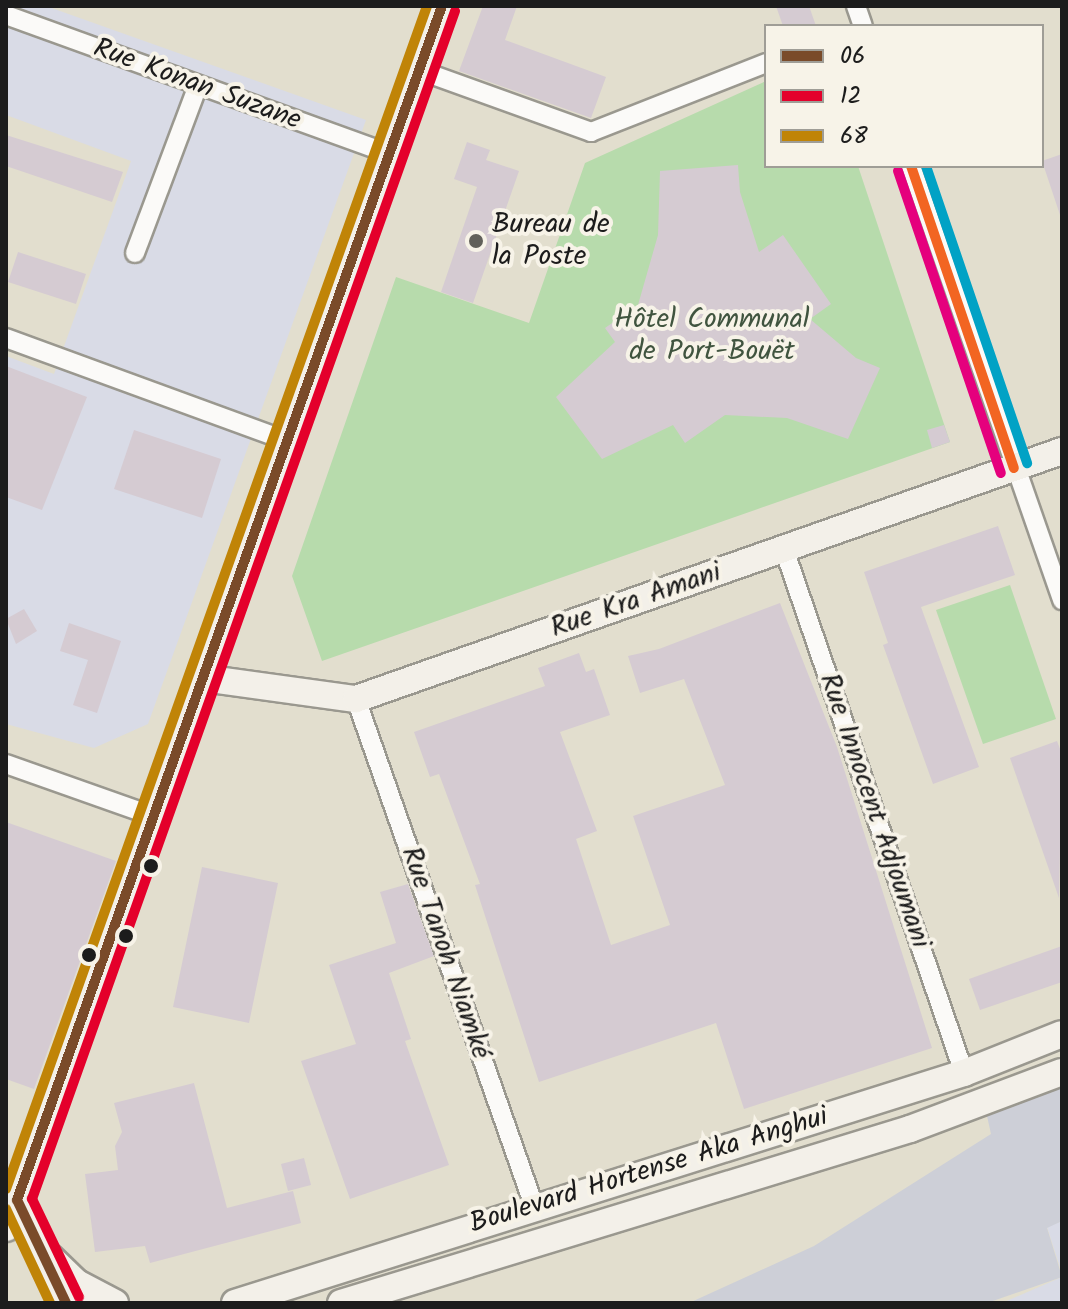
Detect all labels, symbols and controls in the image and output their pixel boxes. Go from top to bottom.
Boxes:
legend [764,24,1044,168]
street label: Rue Konan Suzane [89,32,305,138]
text: 06 [840,37,865,76]
text: 12 [840,77,861,116]
text: 68 [840,117,868,156]
place label: Bureau de la Poste [492,208,610,274]
marker: Bureau de la Poste [467,232,485,250]
park label: Hôtel Communal de Port-Bouët [614,303,810,369]
street label: Rue Kra Amani [546,556,726,646]
street label: Rue Innocent Adjoumani [811,669,937,953]
street label: Rue Tanoh Niamké [393,843,497,1063]
unlabelled marker [143,858,159,874]
unlabelled marker [118,928,134,944]
unlabelled marker [81,947,97,963]
street label: Boulevard Hortense Aka Anghui [466,1100,832,1242]

